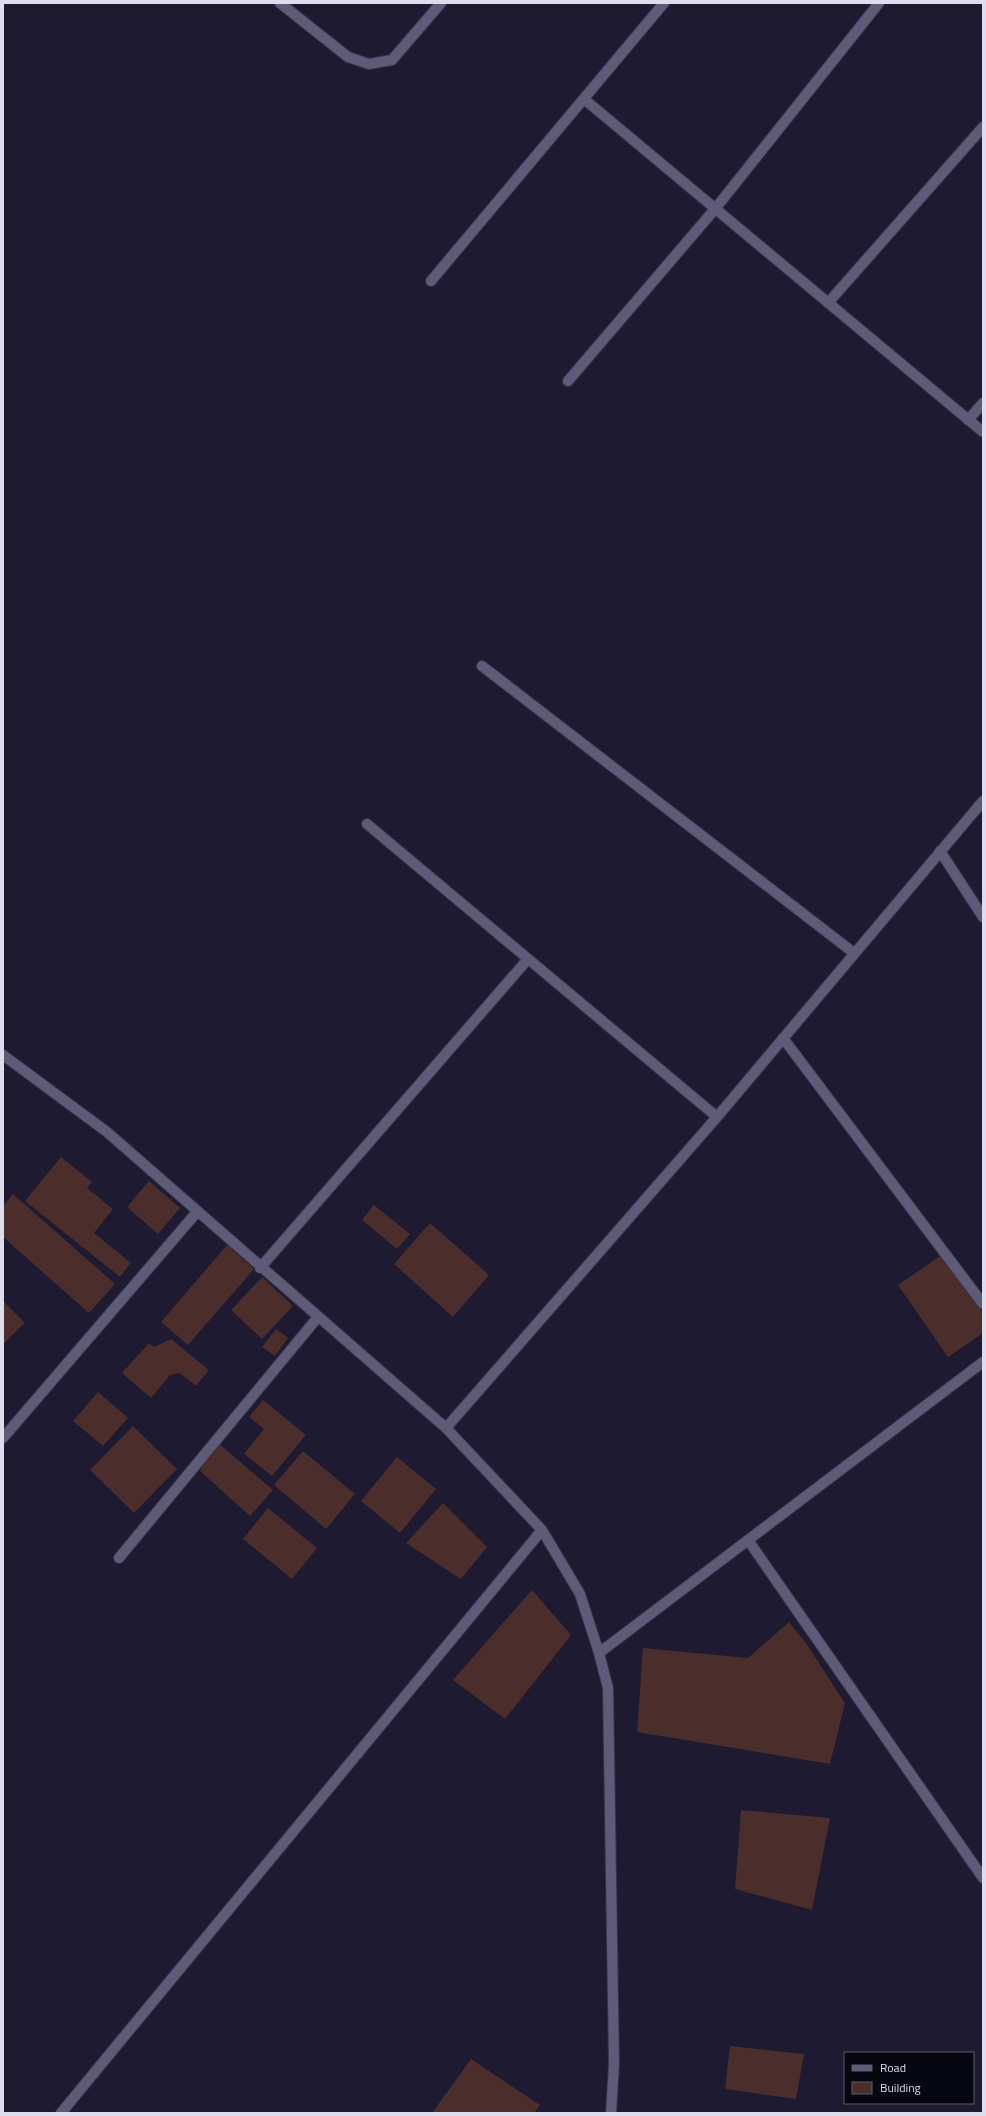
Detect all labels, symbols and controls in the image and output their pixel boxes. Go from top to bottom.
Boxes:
legend [844,2052,974,2104]
text: Road [880,2058,906,2077]
text: Building [880,2078,921,2097]

